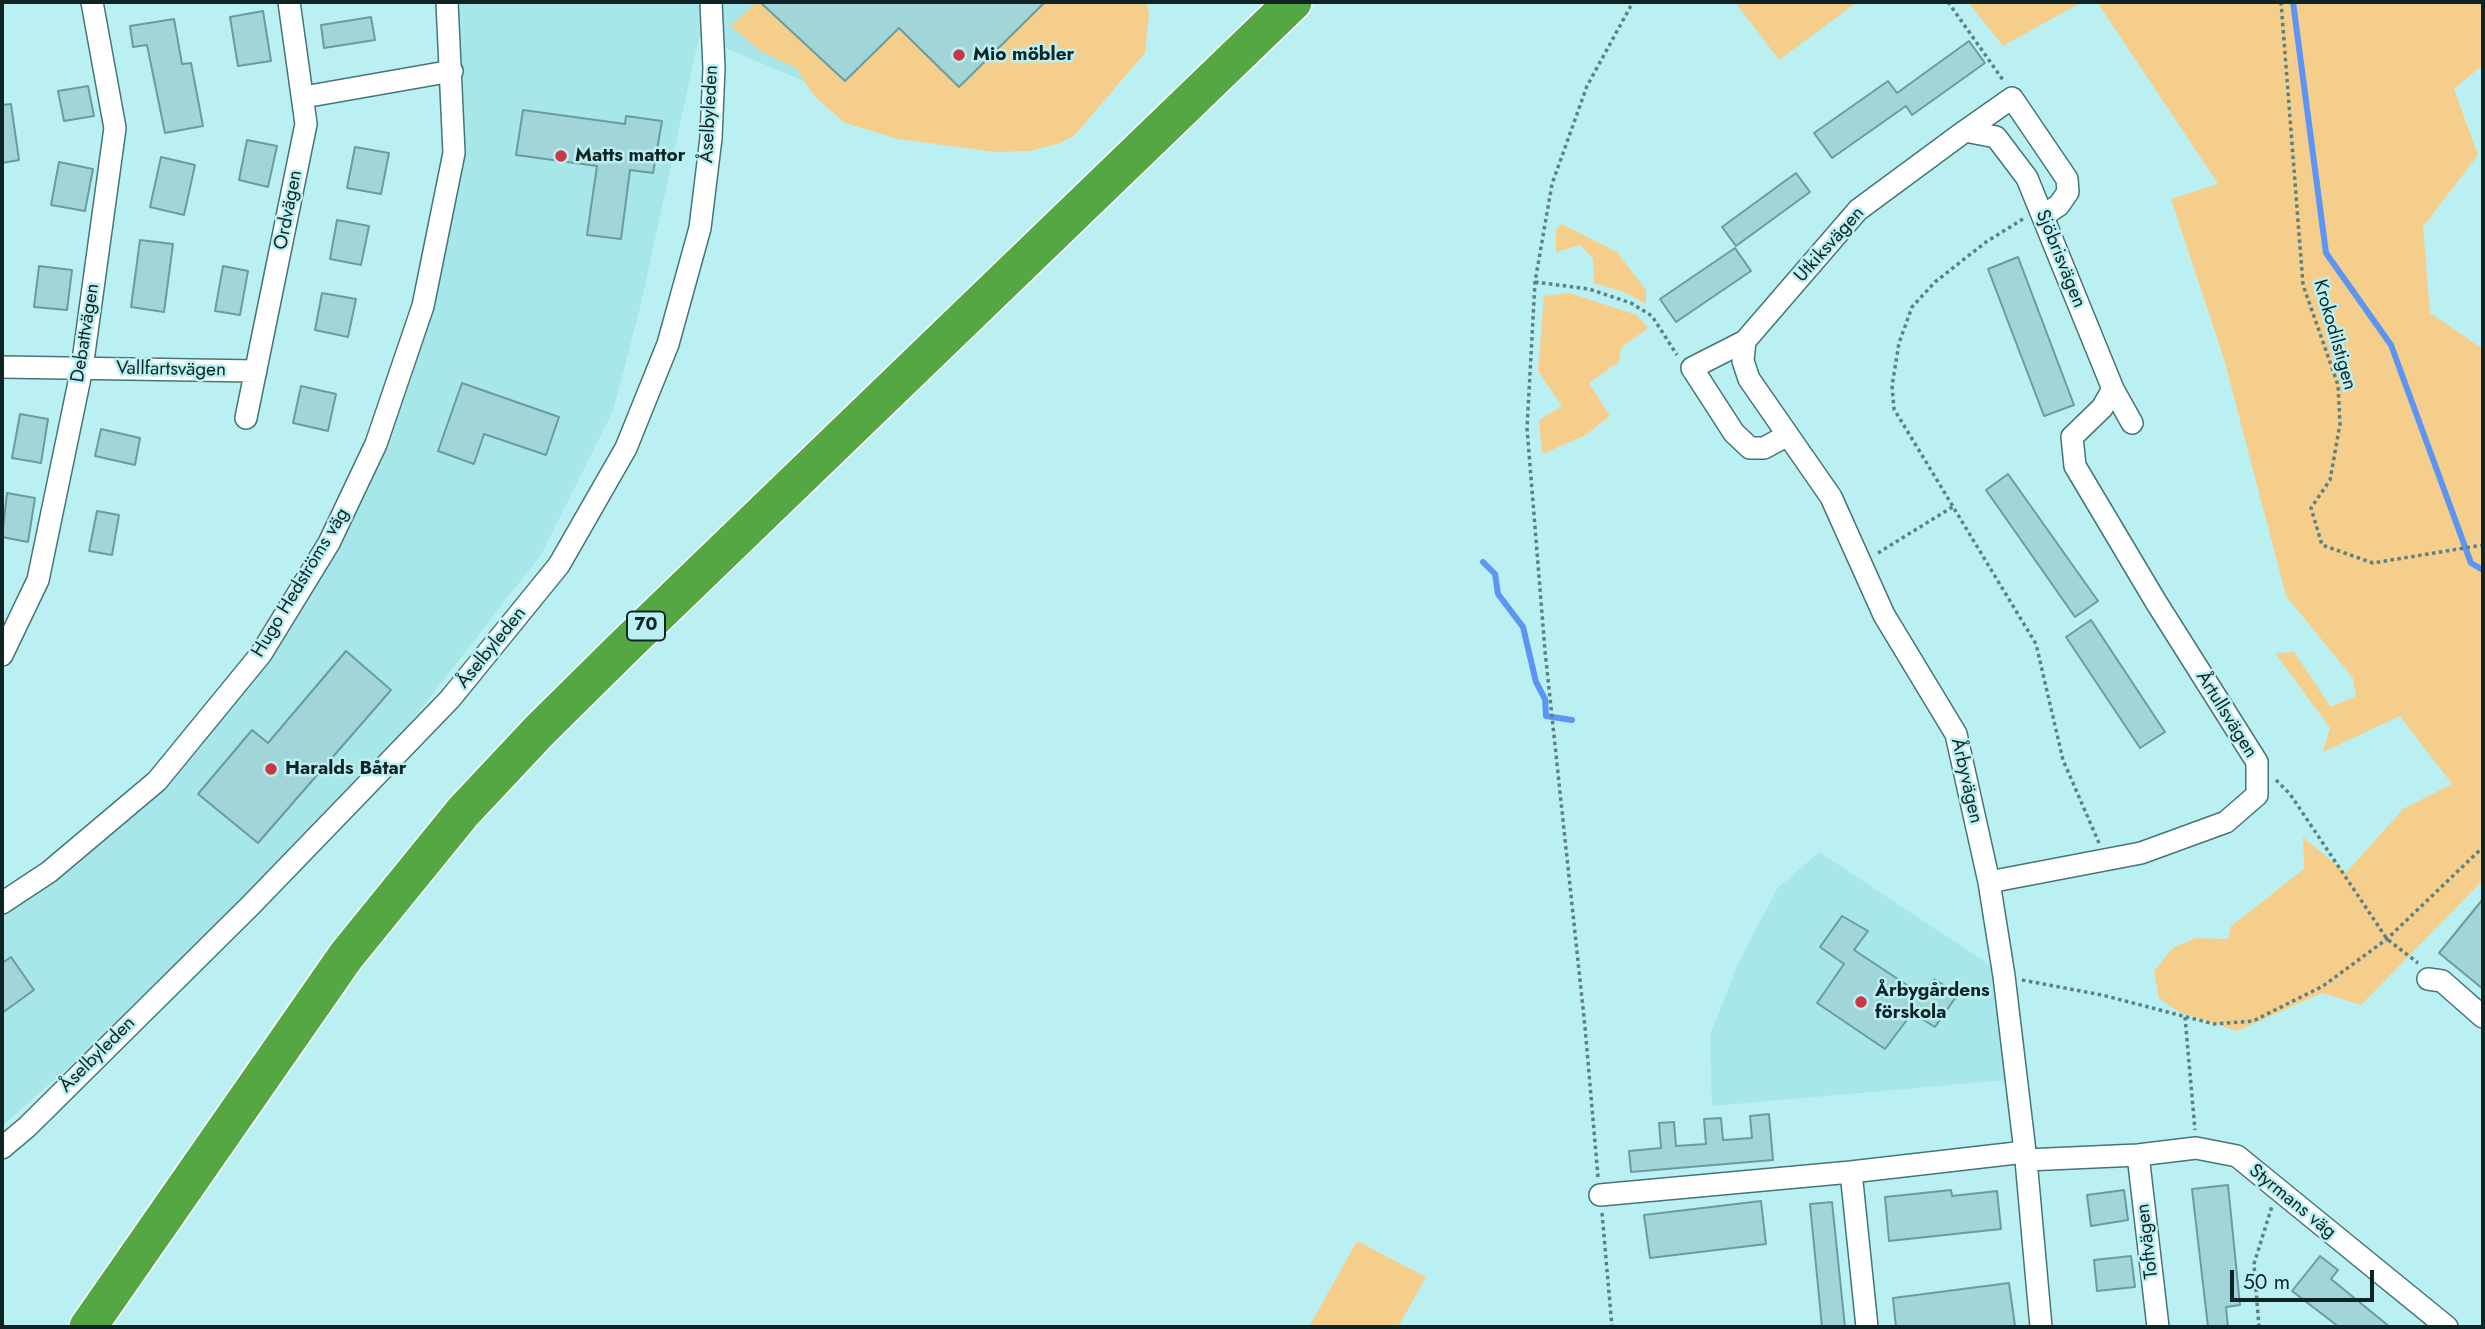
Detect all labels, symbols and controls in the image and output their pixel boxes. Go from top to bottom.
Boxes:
place label: Mio möbler [973,44,1074,66]
marker: Mio möbler [951,47,967,63]
street label: Åselbyleden [696,64,724,164]
place label: Matts mattor [575,145,686,167]
marker: Matts mattor [553,148,569,164]
street label: Ordvägen [270,168,308,252]
street label: Utkiksvägen [1790,203,1870,287]
street label: Sjöbrisvägen [2030,207,2090,311]
street label: Krokodilstigen [2307,277,2361,393]
street label: Debattvägen [67,282,105,384]
street label: Vallfartsvägen [116,358,226,382]
street label: Hugo Hedströms väg [247,504,355,662]
street label: Åselbyleden [452,603,532,693]
road number: 70 [627,612,665,640]
street label: Årtullsvägen [2190,667,2262,763]
street label: Årbyvägen [1945,736,1987,826]
place label: Haralds Båtar [285,758,406,780]
marker: Haralds Båtar [263,761,279,777]
place label: Årbygårdens förskola [1875,980,1990,1024]
marker: Årbygårdens förskola [1853,994,1869,1010]
street label: Åselbyleden [55,1012,141,1098]
street label: Styrmans väg [2244,1160,2340,1244]
street label: Toftvägen [2132,1202,2164,1280]
scale bar [2233,1256,2376,1300]
text: 50 m [2243,1267,2290,1297]

